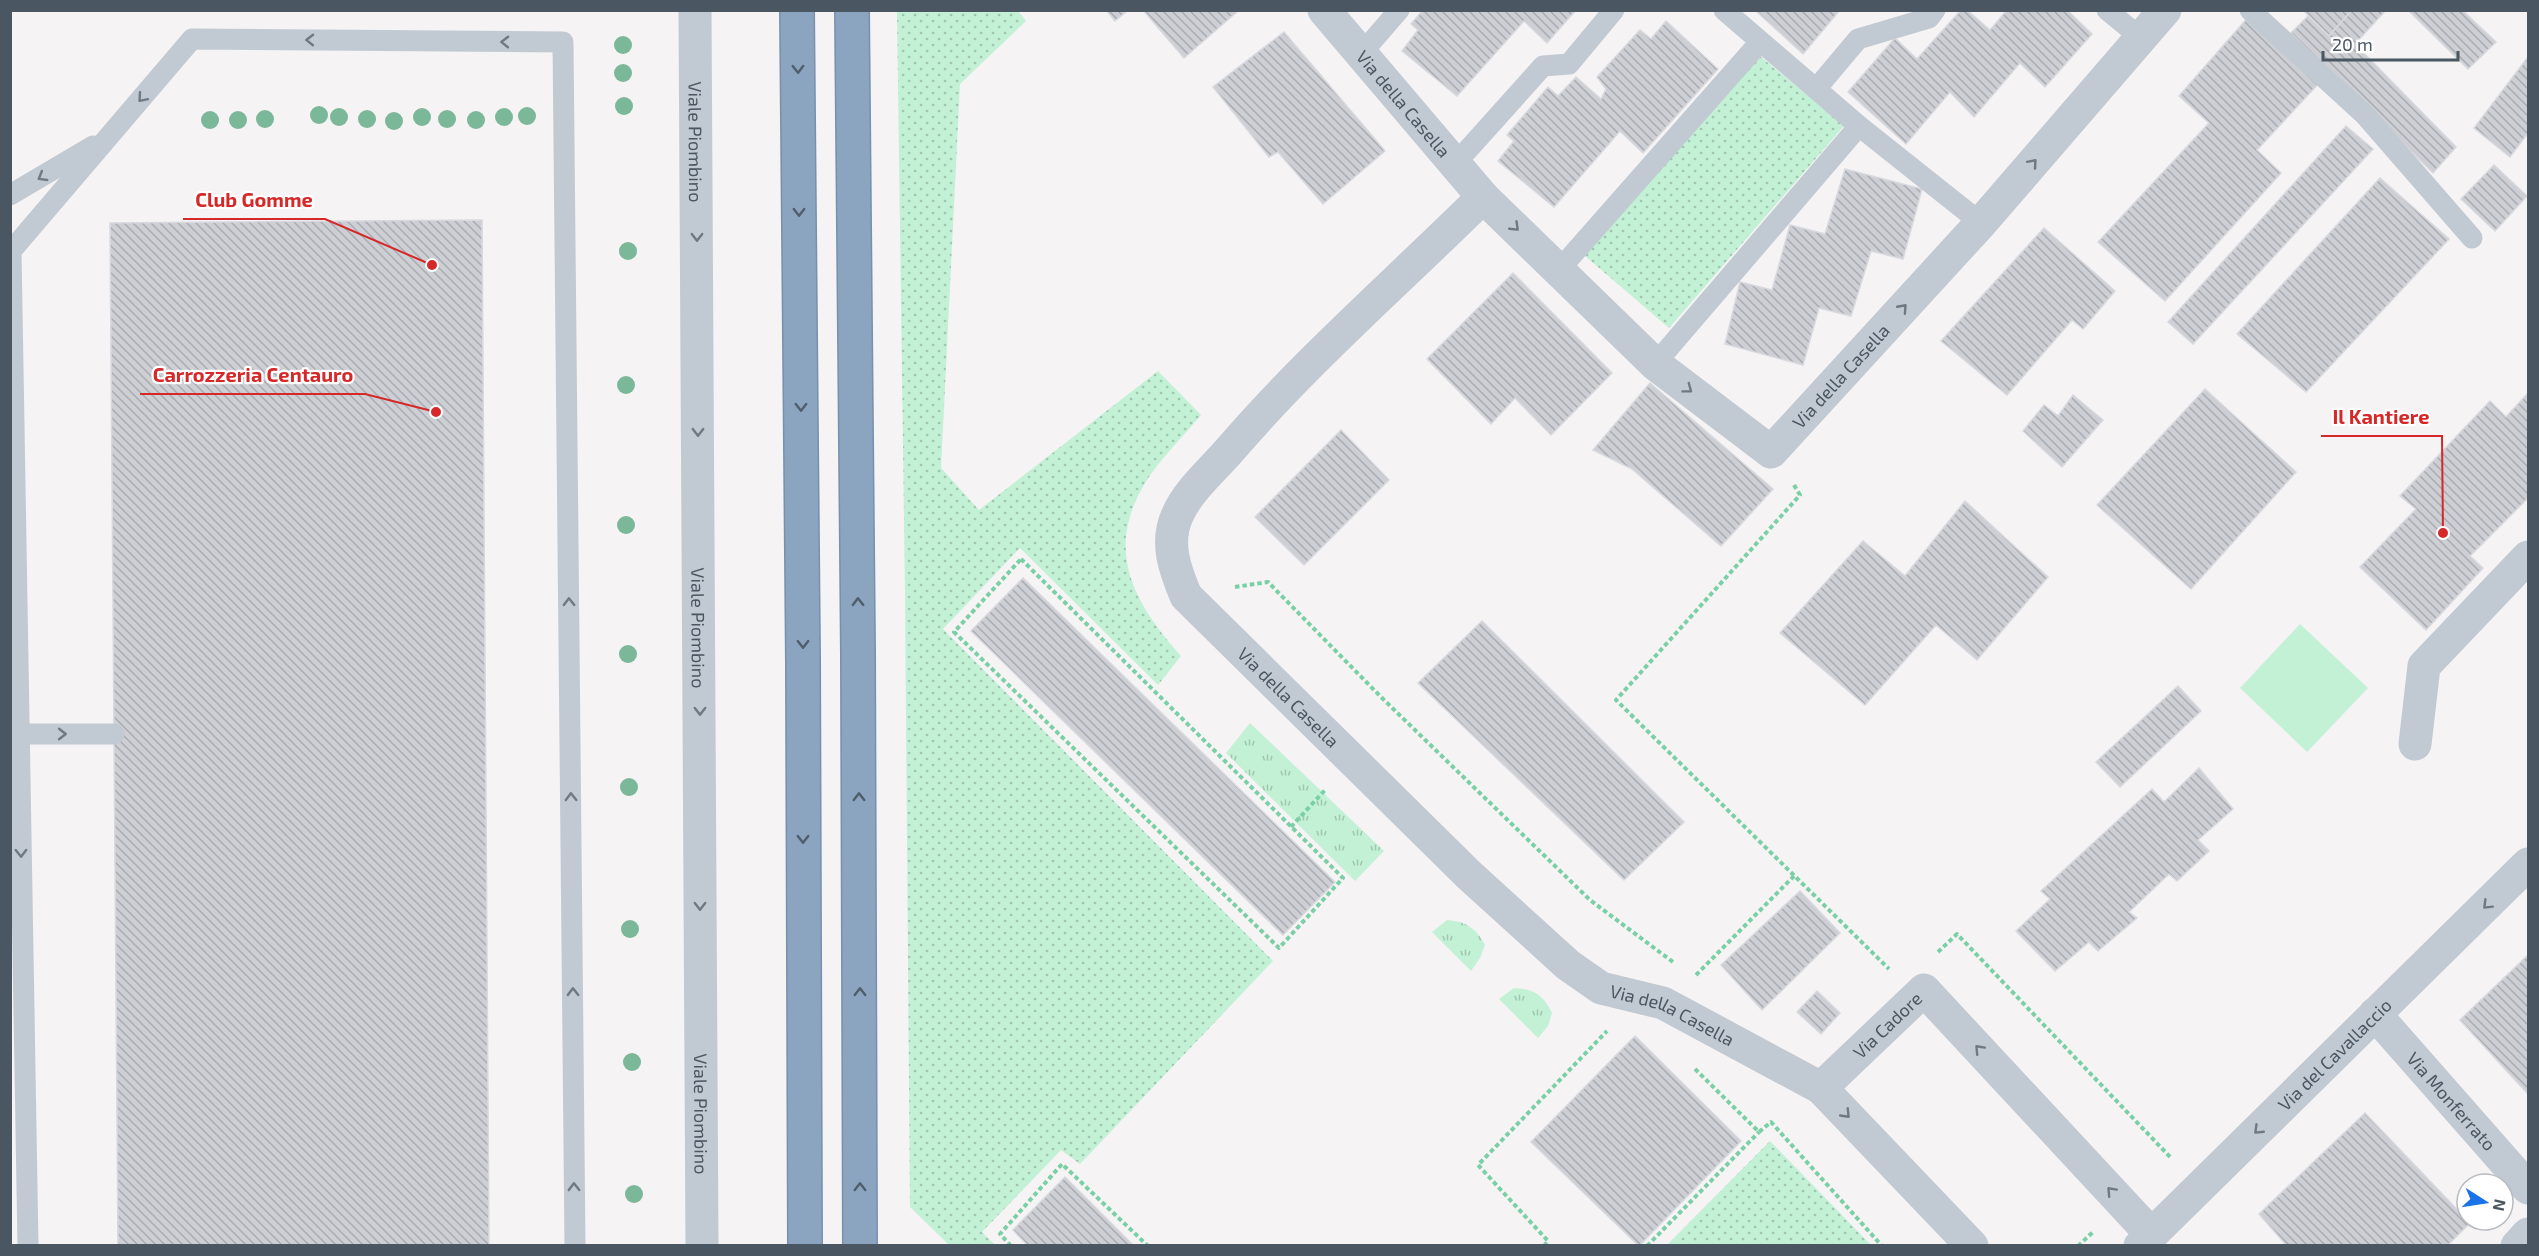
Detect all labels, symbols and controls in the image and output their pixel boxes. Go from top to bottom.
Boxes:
scale bar [2323,24,2458,62]
text: 20 m [2332,33,2373,55]
one-way arrow [305,34,314,46]
one-way arrow [500,35,509,48]
street label: Via della Casella [1352,46,1455,162]
one-way arrow [792,64,804,73]
street label: Viale Piombino [684,81,707,203]
one-way arrow [138,91,149,101]
one-way arrow [2026,159,2037,170]
one-way arrow [38,169,48,181]
callout: Club Gomme [183,181,325,219]
text: Club Gomme [195,187,313,211]
one-way arrow [793,207,805,216]
one-way arrow [1508,220,1519,231]
one-way arrow [691,232,703,241]
one-way arrow [1896,304,1907,315]
street label: Via della Casella [1788,319,1894,433]
callout: Carrozzeria Centauro [140,356,365,394]
text: Carrozzeria Centauro [153,362,353,386]
one-way arrow [1681,382,1692,393]
callout: Il Kantiere [2321,398,2442,436]
one-way arrow [795,402,807,411]
text: Il Kantiere [2332,404,2430,428]
one-way arrow [692,427,704,436]
street label: Viale Piombino [687,567,710,689]
one-way arrow [563,598,575,607]
one-way arrow [852,598,864,607]
one-way arrow [797,639,809,648]
street label: Via della Casella [1233,642,1344,752]
one-way arrow [694,706,706,715]
one-way arrow [58,728,67,740]
one-way arrow [565,793,577,802]
one-way arrow [853,793,865,802]
one-way arrow [797,834,809,843]
one-way arrow [15,849,28,858]
one-way arrow [2483,898,2494,909]
one-way arrow [694,901,706,910]
street label: Via della Casella [1608,980,1738,1050]
street label: Via Cadore [1848,987,1926,1063]
one-way arrow [566,988,579,997]
one-way arrow [854,988,866,997]
street label: Via del Cavallaccio [2273,994,2396,1115]
one-way arrow [1975,1045,1986,1056]
street label: Via Monferrato [2403,1047,2501,1155]
street label: Viale Piombino [690,1053,713,1175]
one-way arrow [1838,1106,1849,1117]
one-way arrow [2254,1123,2264,1134]
north arrow [2455,1172,2515,1232]
one-way arrow [568,1183,581,1192]
one-way arrow [854,1183,866,1192]
one-way arrow [2108,1188,2119,1199]
text: N [2490,1198,2511,1213]

